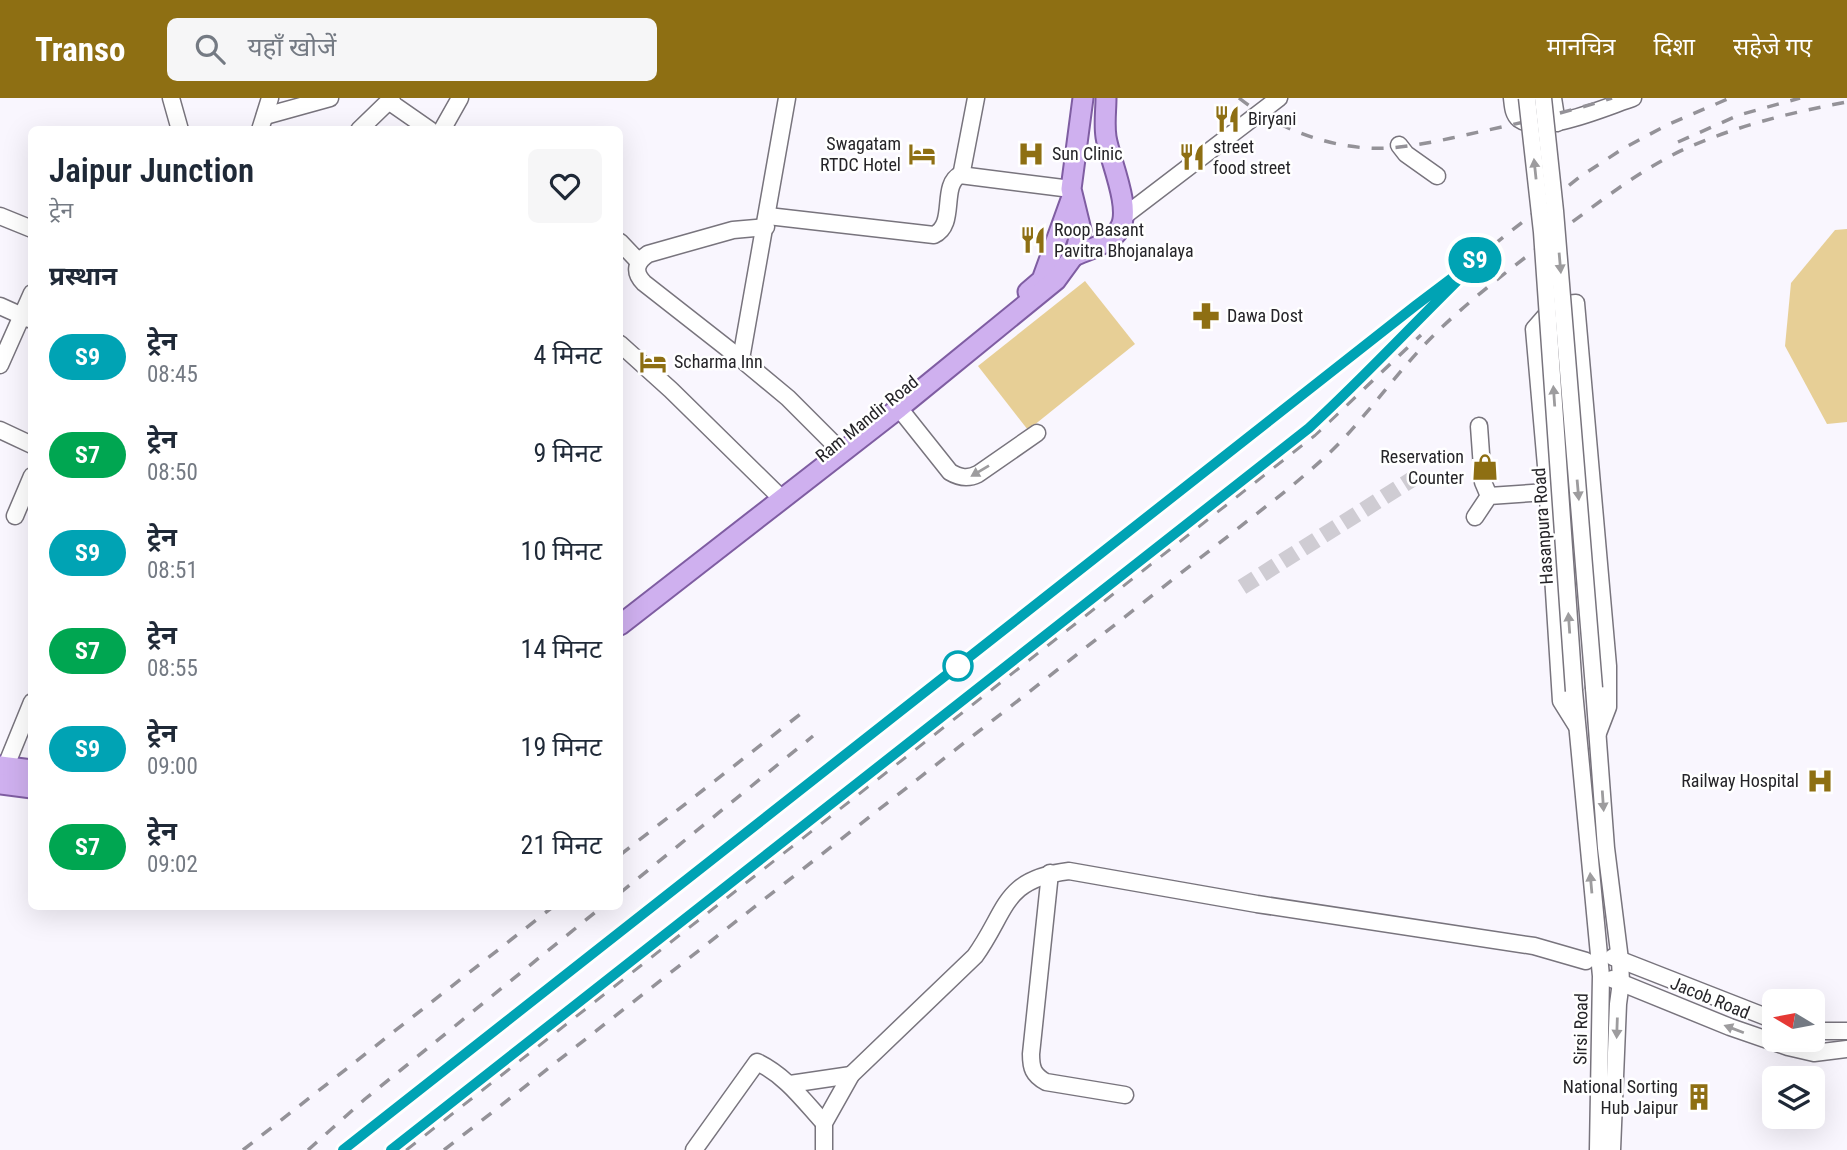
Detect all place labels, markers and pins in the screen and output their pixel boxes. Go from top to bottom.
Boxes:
restaurant icon: Biryani [1212,104,1242,134]
place label: Biryani [1248,108,1296,129]
place label: Swagatam RTDC Hotel [820,133,901,175]
place label: street food street [1213,136,1291,178]
hotel icon: Swagatam RTDC Hotel [907,139,937,169]
hospital icon: Sun Clinic [1016,139,1046,169]
restaurant icon: street food street [1177,142,1207,172]
place label: Sun Clinic [1052,143,1123,164]
place label: Roop Basant Pavitra Bhojanalaya [1054,219,1194,261]
restaurant icon: Roop Basant Pavitra Bhojanalaya [1018,225,1048,255]
pharmacy icon: Dawa Dost [1191,301,1221,331]
place label: Dawa Dost [1227,305,1303,326]
hotel icon: Scharma Inn [638,347,668,377]
place label: Scharma Inn [674,351,763,372]
place label: Reservation Counter [1380,446,1465,488]
shop icon: Reservation Counter [1470,452,1500,482]
unlabelled marker [943,651,973,681]
hospital icon: Railway Hospital [1805,766,1835,796]
place label: Railway Hospital [1681,770,1799,791]
place label: National Sorting Hub Jaipur [1563,1076,1679,1118]
building icon: National Sorting Hub Jaipur [1684,1082,1714,1112]

